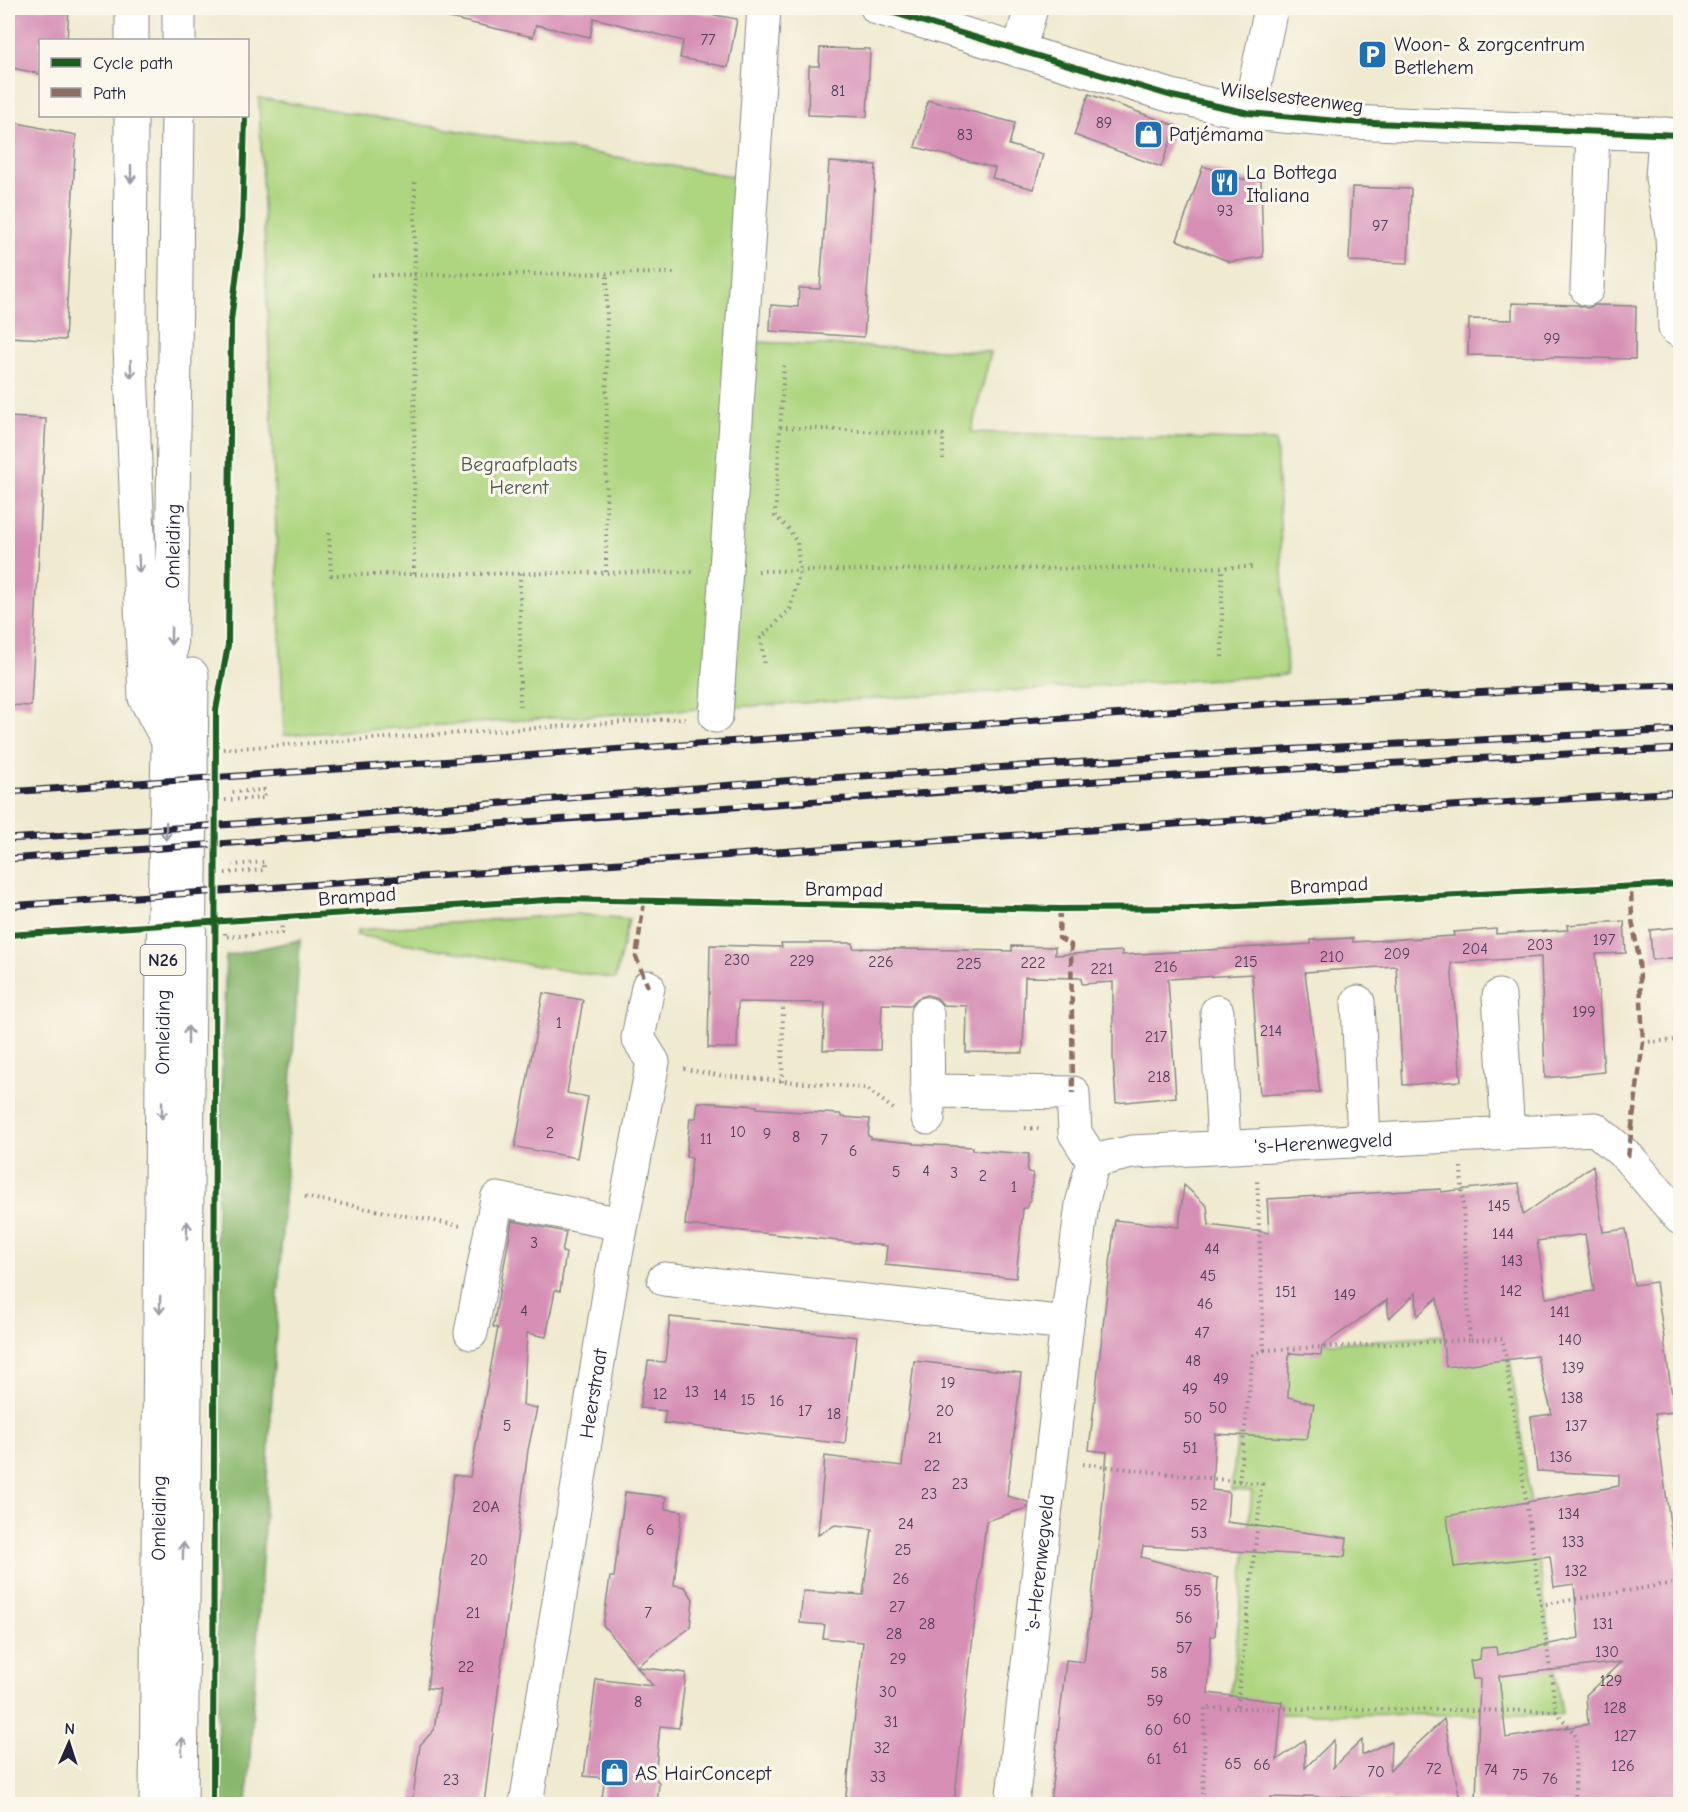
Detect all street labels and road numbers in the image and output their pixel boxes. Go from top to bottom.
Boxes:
street label: Wilselsesteenweg [1219,77,1365,118]
street label: Omleiding [161,503,185,589]
street label: Brampad [1289,872,1369,899]
street label: Brampad [805,877,883,902]
street label: Brampad [317,882,397,911]
road number: N26 [140,945,186,975]
street label: Omleiding [151,989,175,1075]
street label: 's-Herenwegveld [1253,1128,1393,1158]
street label: Heerstraat [575,1346,612,1440]
street label: Omleiding [147,1475,171,1561]
street label: 's-Herenwegveld [1021,1493,1059,1634]

